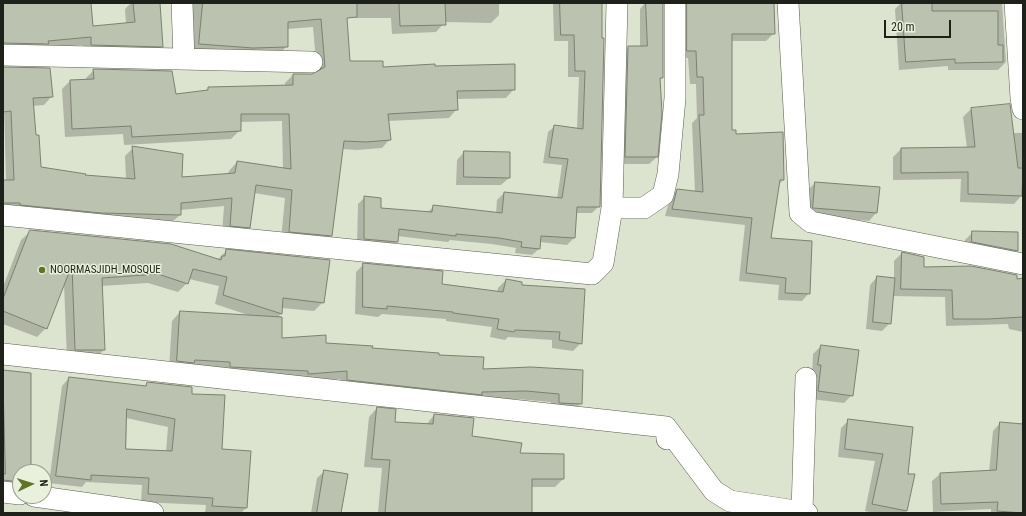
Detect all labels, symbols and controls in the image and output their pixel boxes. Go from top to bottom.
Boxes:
scale bar [886,12,953,38]
text: 20 m [891,20,915,34]
place label: NOORMASJIDH_MOSQUE [50,263,161,277]
marker: NOORMASJIDH_MOSQUE [37,265,47,275]
north arrow [12,464,52,504]
text: N [37,479,50,487]

